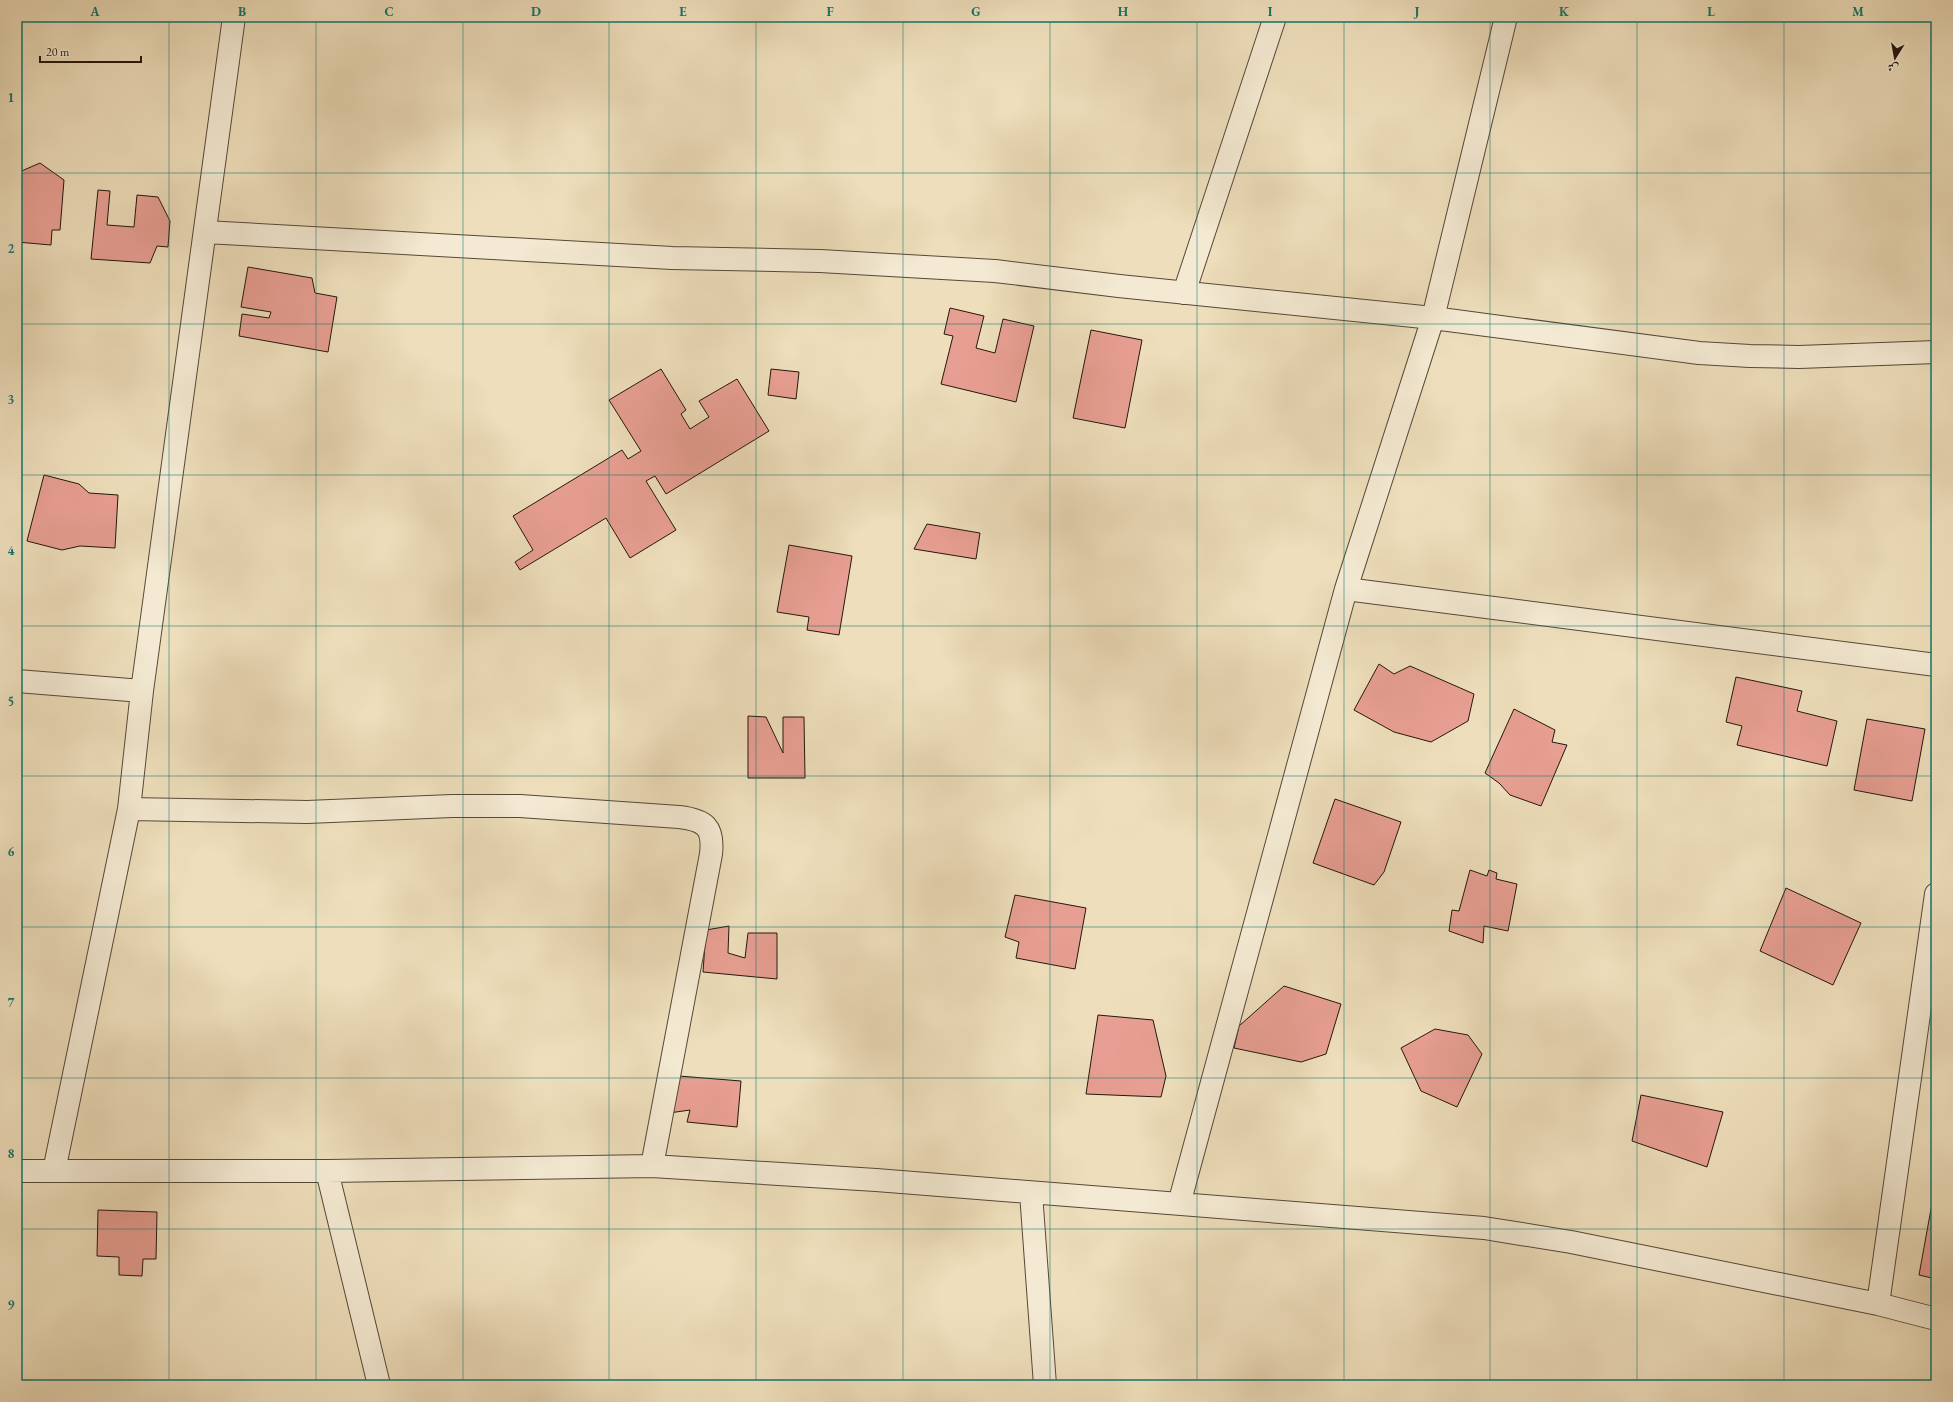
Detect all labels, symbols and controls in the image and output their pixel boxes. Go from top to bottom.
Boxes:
text: A [89,3,100,20]
text: B [238,3,246,20]
text: C [384,3,394,20]
text: D [531,3,541,20]
text: E [679,3,687,20]
text: F [826,3,834,20]
text: G [971,3,981,20]
text: H [1118,3,1129,20]
text: I [1268,3,1273,20]
text: J [1413,3,1420,20]
text: K [1559,3,1570,20]
text: L [1707,3,1715,20]
text: M [1852,3,1864,20]
scale bar [40,38,141,64]
north arrow [1875,38,1915,78]
text: 20 m [46,44,70,60]
text: ش [1886,60,1900,76]
text: 1 [8,89,15,106]
text: 2 [8,240,15,257]
text: 3 [8,391,15,408]
text: 4 [8,542,15,559]
text: 5 [8,693,14,710]
text: 6 [8,843,15,860]
text: 7 [8,994,15,1011]
text: 8 [8,1145,15,1162]
text: 9 [8,1296,15,1313]

